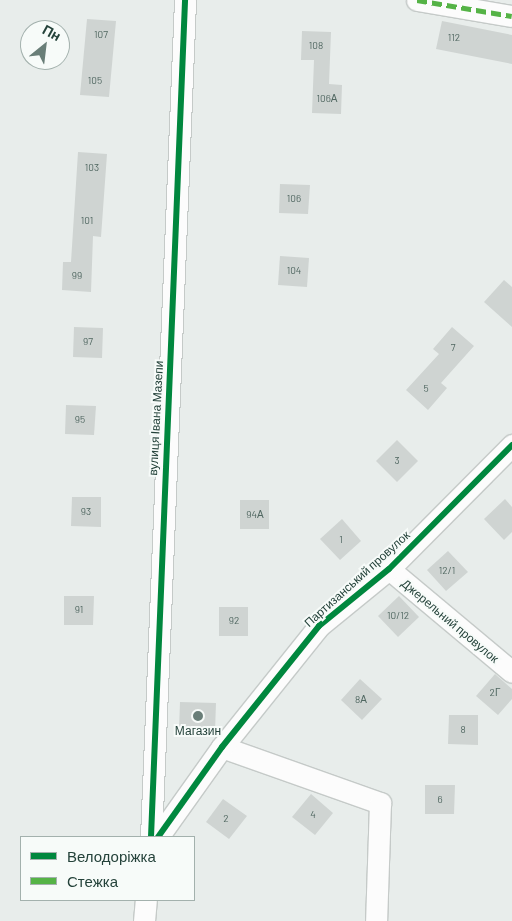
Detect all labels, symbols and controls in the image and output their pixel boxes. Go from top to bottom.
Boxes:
north arrow [20,20,70,70]
text: Пн [40,20,64,44]
house number: 107 [94,29,108,41]
house number: 112 [448,32,460,44]
house number: 108 [309,40,323,52]
house number: 105 [88,75,102,87]
house number: 106А [317,93,337,105]
house number: 103 [85,162,99,174]
house number: 106 [287,193,301,205]
house number: 101 [81,215,93,227]
house number: 104 [287,265,301,277]
house number: 99 [72,270,82,282]
house number: 97 [83,336,93,348]
house number: 7 [451,342,455,354]
street label: вулиця Івана Мазепи [146,360,166,476]
house number: 5 [423,383,429,395]
house number: 95 [75,414,85,426]
house number: 3 [394,455,400,467]
house number: 93 [81,506,91,518]
house number: 94А [246,509,264,521]
street label: Партизанський провулок [301,528,413,630]
house number: 1 [339,534,343,546]
house number: 12/1 [439,565,455,577]
street label: Джерельний провулок [399,576,501,666]
house number: 91 [75,604,83,616]
house number: 10/12 [387,610,409,622]
house number: 92 [229,615,239,627]
house number: 2Г [490,687,500,699]
house number: 8А [355,694,367,706]
marker: Магазин [192,710,204,722]
place label: Магазин [175,724,221,738]
house number: 8 [460,724,466,736]
house number: 6 [437,794,443,806]
house number: 4 [310,809,316,821]
house number: 2 [223,813,229,825]
legend [20,836,195,901]
text: Велодоріжка [67,847,156,865]
text: Стежка [67,872,118,890]

